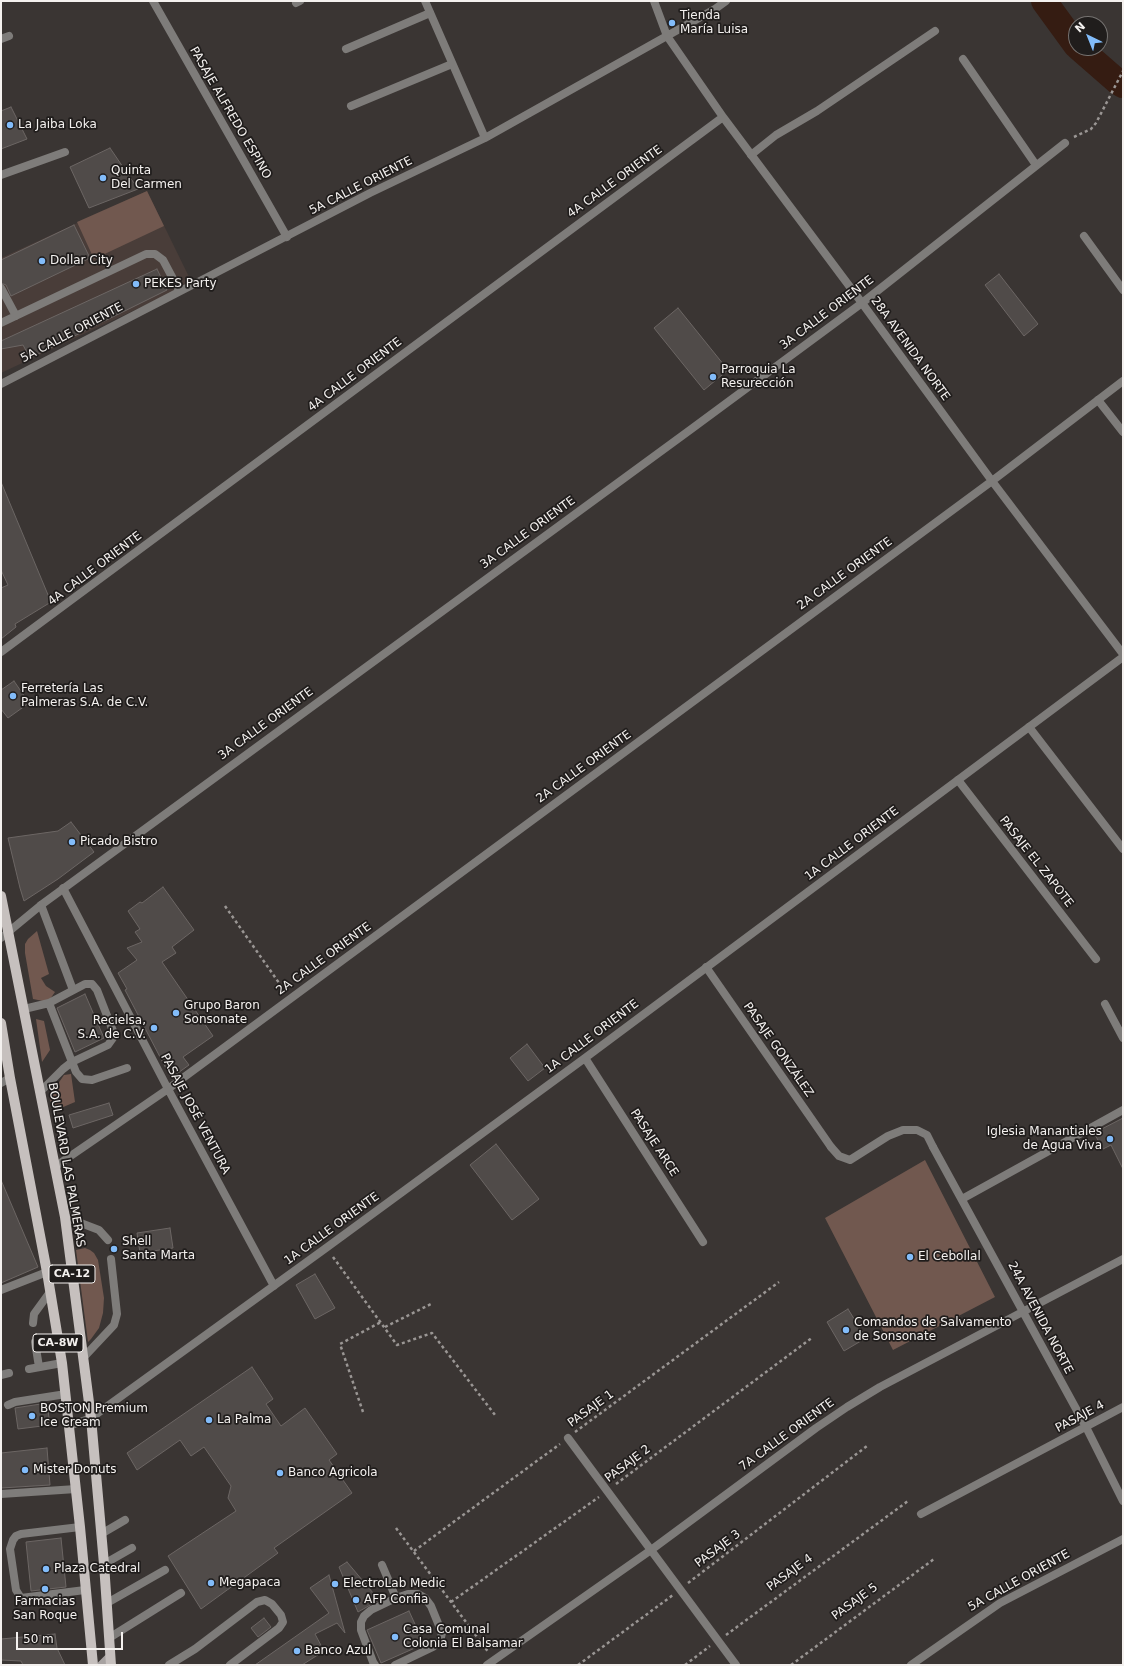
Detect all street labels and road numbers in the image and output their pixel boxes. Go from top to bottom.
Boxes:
street label: PASAJE ALFREDO ESPINO [186,44,274,182]
street label: 4A CALLE ORIENTE [565,143,665,221]
street label: 5A CALLE ORIENTE [307,154,415,218]
street label: 3A CALLE ORIENTE [777,273,877,353]
street label: 28A AVENIDA NORTE [867,294,953,404]
street label: 5A CALLE ORIENTE [18,300,126,366]
street label: 4A CALLE ORIENTE [305,335,405,415]
street label: 3A CALLE ORIENTE [478,494,578,572]
street label: 4A CALLE ORIENTE [45,529,145,609]
street label: 2A CALLE ORIENTE [795,535,895,613]
street label: 3A CALLE ORIENTE [216,685,316,763]
street label: 2A CALLE ORIENTE [534,728,634,806]
street label: 1A CALLE ORIENTE [802,804,902,884]
street label: PASAJE EL ZAPOTE [996,814,1076,910]
street label: 2A CALLE ORIENTE [274,920,374,998]
street label: 1A CALLE ORIENTE [542,997,642,1077]
street label: PASAJE GONZÁLEZ [740,1000,816,1100]
street label: PASAJE JOSÉ VENTURA [157,1051,233,1177]
street label: BOULEVARD LAS PALMERAS [44,1081,88,1249]
street label: PASAJE ARCE [627,1107,681,1179]
street label: 1A CALLE ORIENTE [282,1190,382,1268]
street label: 24A AVENIDA NORTE [1004,1259,1076,1377]
road number: CA-12 [49,1265,95,1283]
road number: CA-8W [33,1334,83,1352]
street label: PASAJE 1 [565,1388,617,1430]
street label: 7A CALLE ORIENTE [737,1396,837,1474]
street label: PASAJE 4 [1053,1398,1107,1436]
street label: PASAJE 2 [602,1442,654,1486]
street label: PASAJE 3 [692,1527,744,1571]
street label: 5A CALLE ORIENTE [966,1547,1072,1615]
street label: PASAJE 4 [764,1552,816,1594]
street label: PASAJE 5 [829,1581,881,1623]

